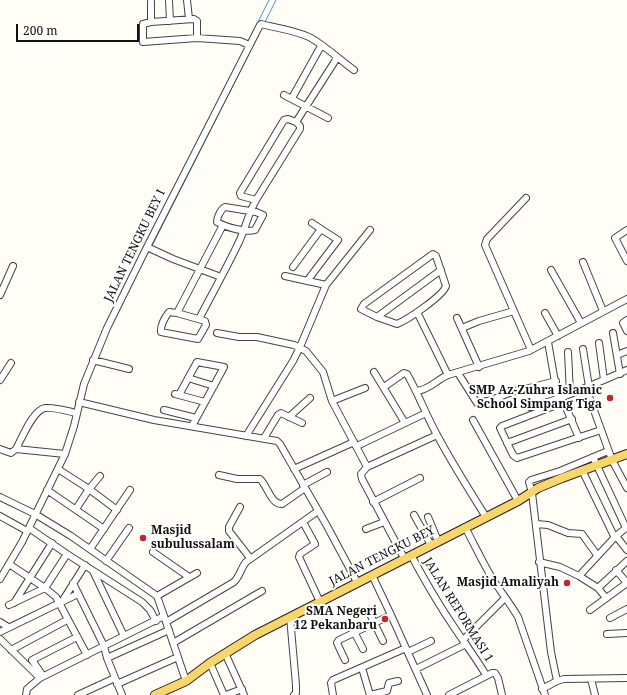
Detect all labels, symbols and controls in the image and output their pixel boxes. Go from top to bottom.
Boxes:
scale bar [18,16,141,42]
text: 200 m [23,22,58,39]
street label: JALAN TENGKU BEY I [101,187,169,305]
place label: SMP Az-Zuhra Islamic School Simpang Tiga [469,384,602,412]
marker: SMP Az-Zuhra Islamic School Simpang Tiga [605,393,615,403]
street label: JALAN TENGKU BEY [327,523,437,589]
place label: Masjid subulussalam [151,524,235,552]
marker: Masjid subulussalam [138,533,148,543]
street label: JALAN REFORMASI 1 [420,555,496,665]
place label: Masjid Amaliyah [457,576,559,590]
marker: Masjid Amaliyah [562,578,572,588]
place label: SMA Negeri 12 Pekanbaru [294,605,377,633]
marker: SMA Negeri 12 Pekanbaru [380,614,390,624]

